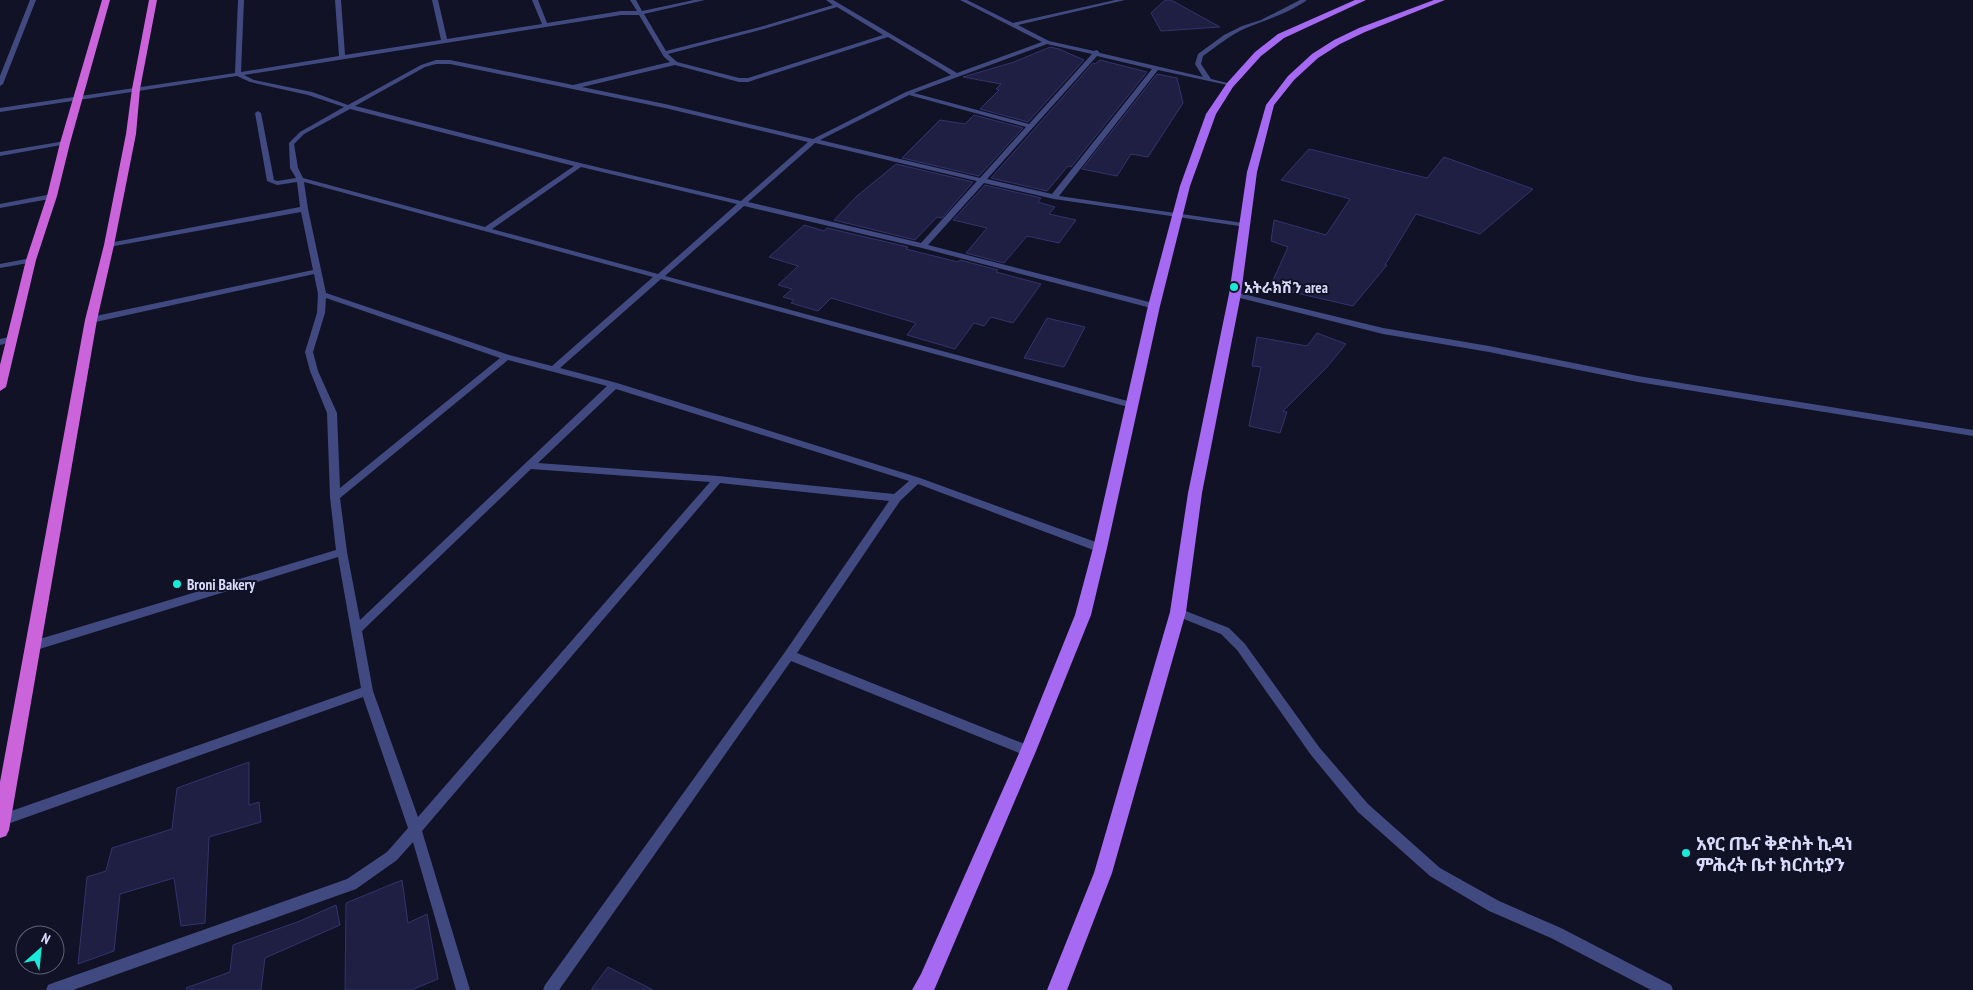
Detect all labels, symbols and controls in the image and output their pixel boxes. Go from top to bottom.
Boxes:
place label: አትራክሽን area [1244,278,1328,297]
marker: አትራክሽን area [1228,281,1240,293]
place label: Broni Bakery [187,575,256,594]
marker: Broni Bakery [171,578,183,590]
place label: አየር ጤና ቅድስት ኪዳነ ምሕረት ቤተ ክርስቲያን [1696,832,1853,876]
marker: አየር ጤና ቅድስት ኪዳነ ምሕረት ቤተ ክርስቲያን [1680,847,1692,859]
north arrow [15,925,65,975]
text: N [38,929,53,948]

